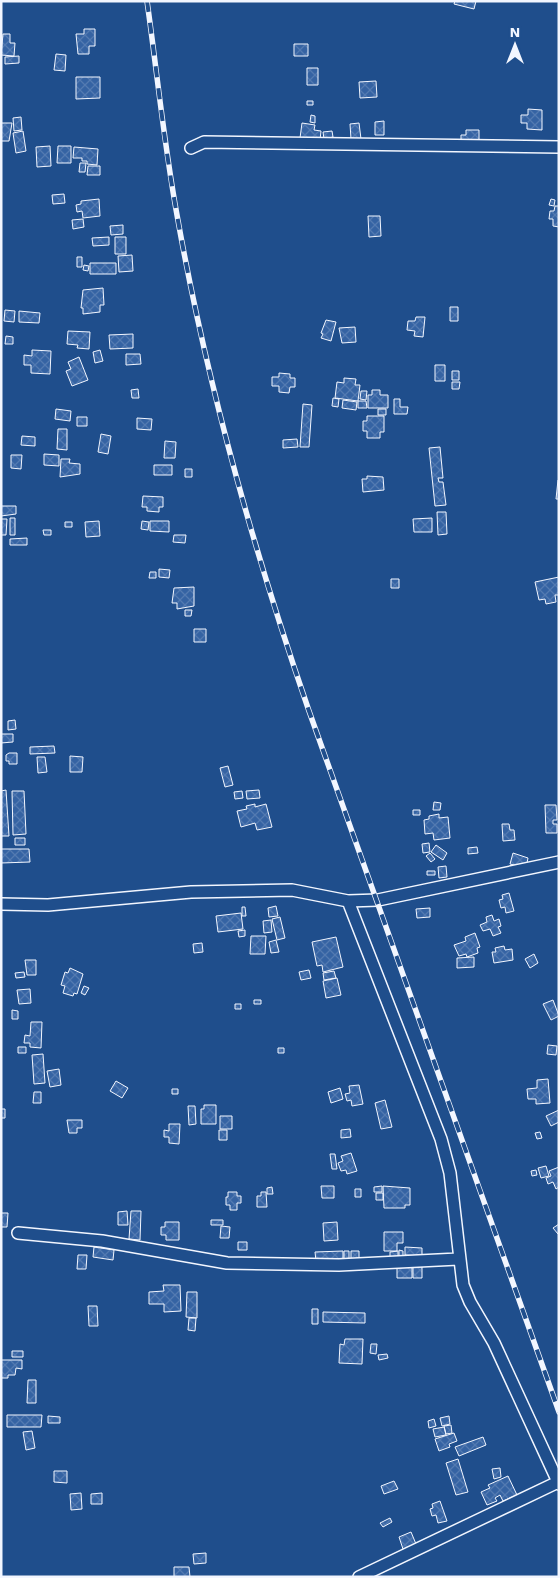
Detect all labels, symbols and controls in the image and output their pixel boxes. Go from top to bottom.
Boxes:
north arrow [490,20,540,70]
text: N [510,24,520,40]

